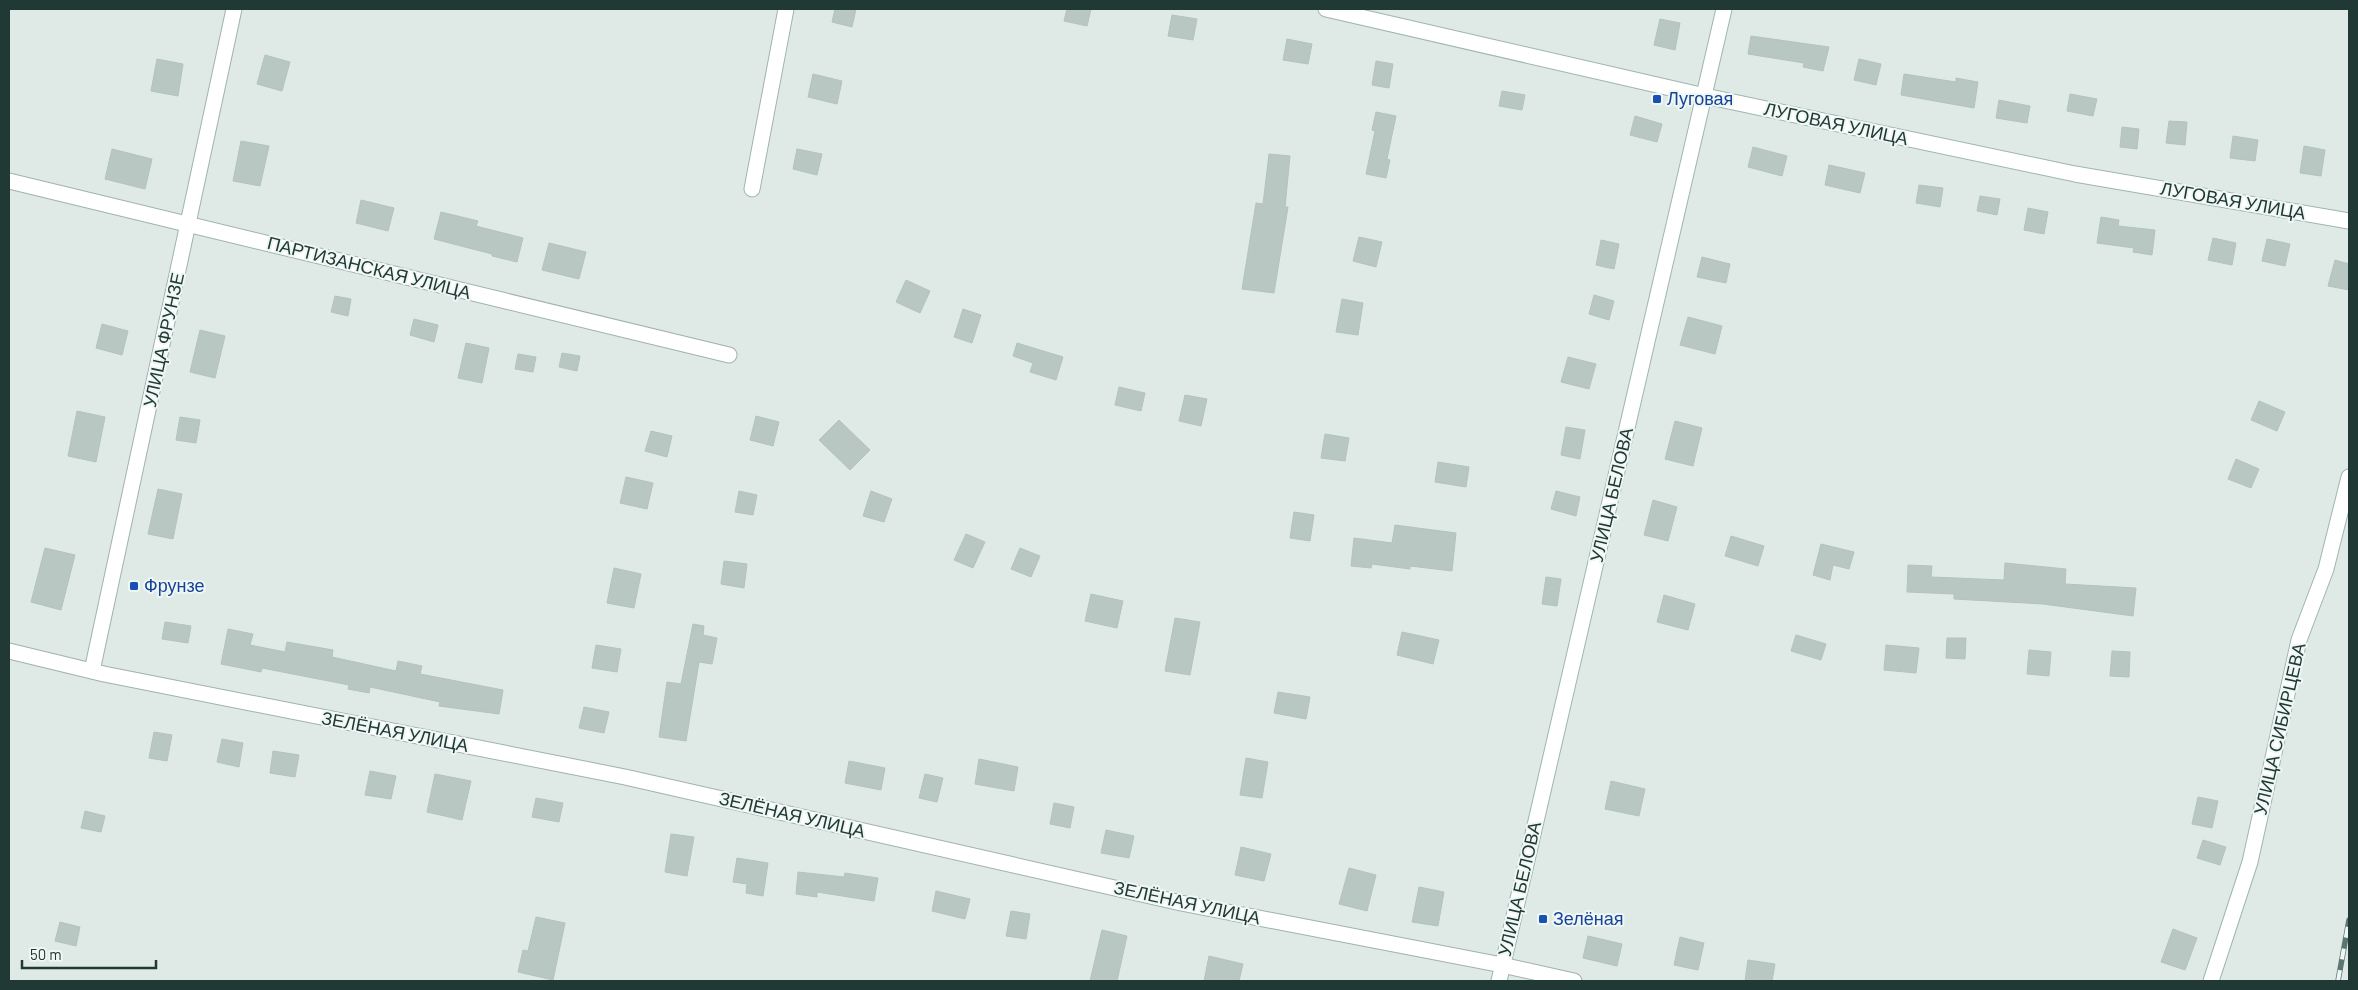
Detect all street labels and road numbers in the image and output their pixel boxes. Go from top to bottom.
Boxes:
street label: ЛУГОВАЯ УЛИЦА [1762,97,1910,149]
street label: ЛУГОВАЯ УЛИЦА [2159,176,2307,224]
street label: ПАРТИЗАНСКАЯ УЛИЦА [265,231,473,303]
street label: УЛИЦА ФРУНЗЕ [138,270,188,409]
street label: УЛИЦА БЕЛОВА [1585,425,1637,564]
street label: УЛИЦА СИБИРЦЕВА [2249,641,2310,817]
street label: ЗЕЛЁНАЯ УЛИЦА [320,706,471,756]
street label: ЗЕЛЁНАЯ УЛИЦА [717,787,867,842]
street label: УЛИЦА БЕЛОВА [1493,819,1545,958]
street label: ЗЕЛЁНАЯ УЛИЦА [1112,876,1262,928]

